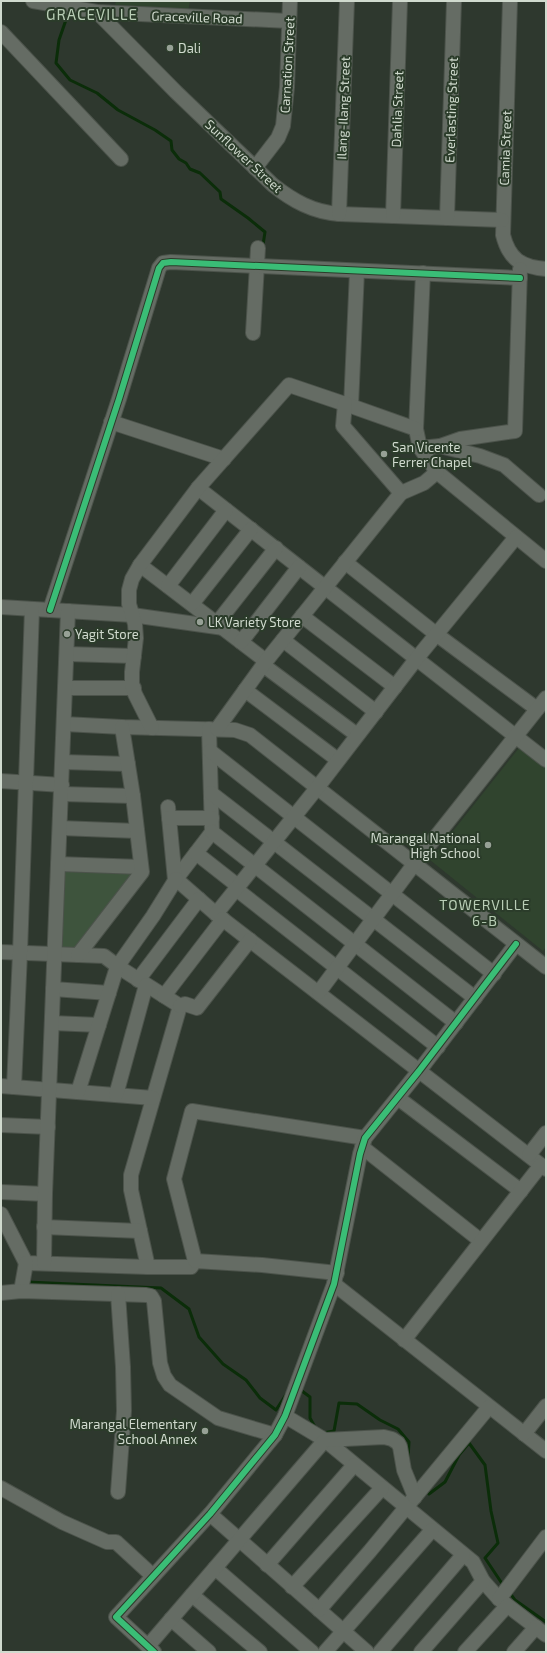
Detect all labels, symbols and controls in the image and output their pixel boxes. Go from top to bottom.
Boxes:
district label: GRACEVILLE [46,5,138,23]
street label: Graceville Road [151,7,243,27]
street label: Carnation Street [276,16,298,114]
place label: Dali [178,40,201,56]
marker: Dali [165,43,175,53]
street label: Ilang-Ilang Street [333,56,353,160]
street label: Everlasting Street [441,57,461,163]
street label: Dahlia Street [388,70,406,148]
street label: Camia Street [496,110,514,186]
street label: Sunflower Street [202,116,286,196]
place label: San Vicente Ferrer Chapel [392,439,471,470]
marker: San Vicente Ferrer Chapel [379,449,389,459]
place label: LK Variety Store [208,614,301,630]
marker: LK Variety Store [195,617,205,627]
place label: Yagit Store [75,626,139,642]
marker: Yagit Store [62,629,72,639]
place label: Marangal National High School [370,830,480,861]
marker: Marangal National High School [483,840,493,850]
district label: TOWERVILLE 6-B [439,896,531,929]
place label: Marangal Elementary School Annex [70,1416,197,1447]
marker: Marangal Elementary School Annex [200,1426,210,1436]

